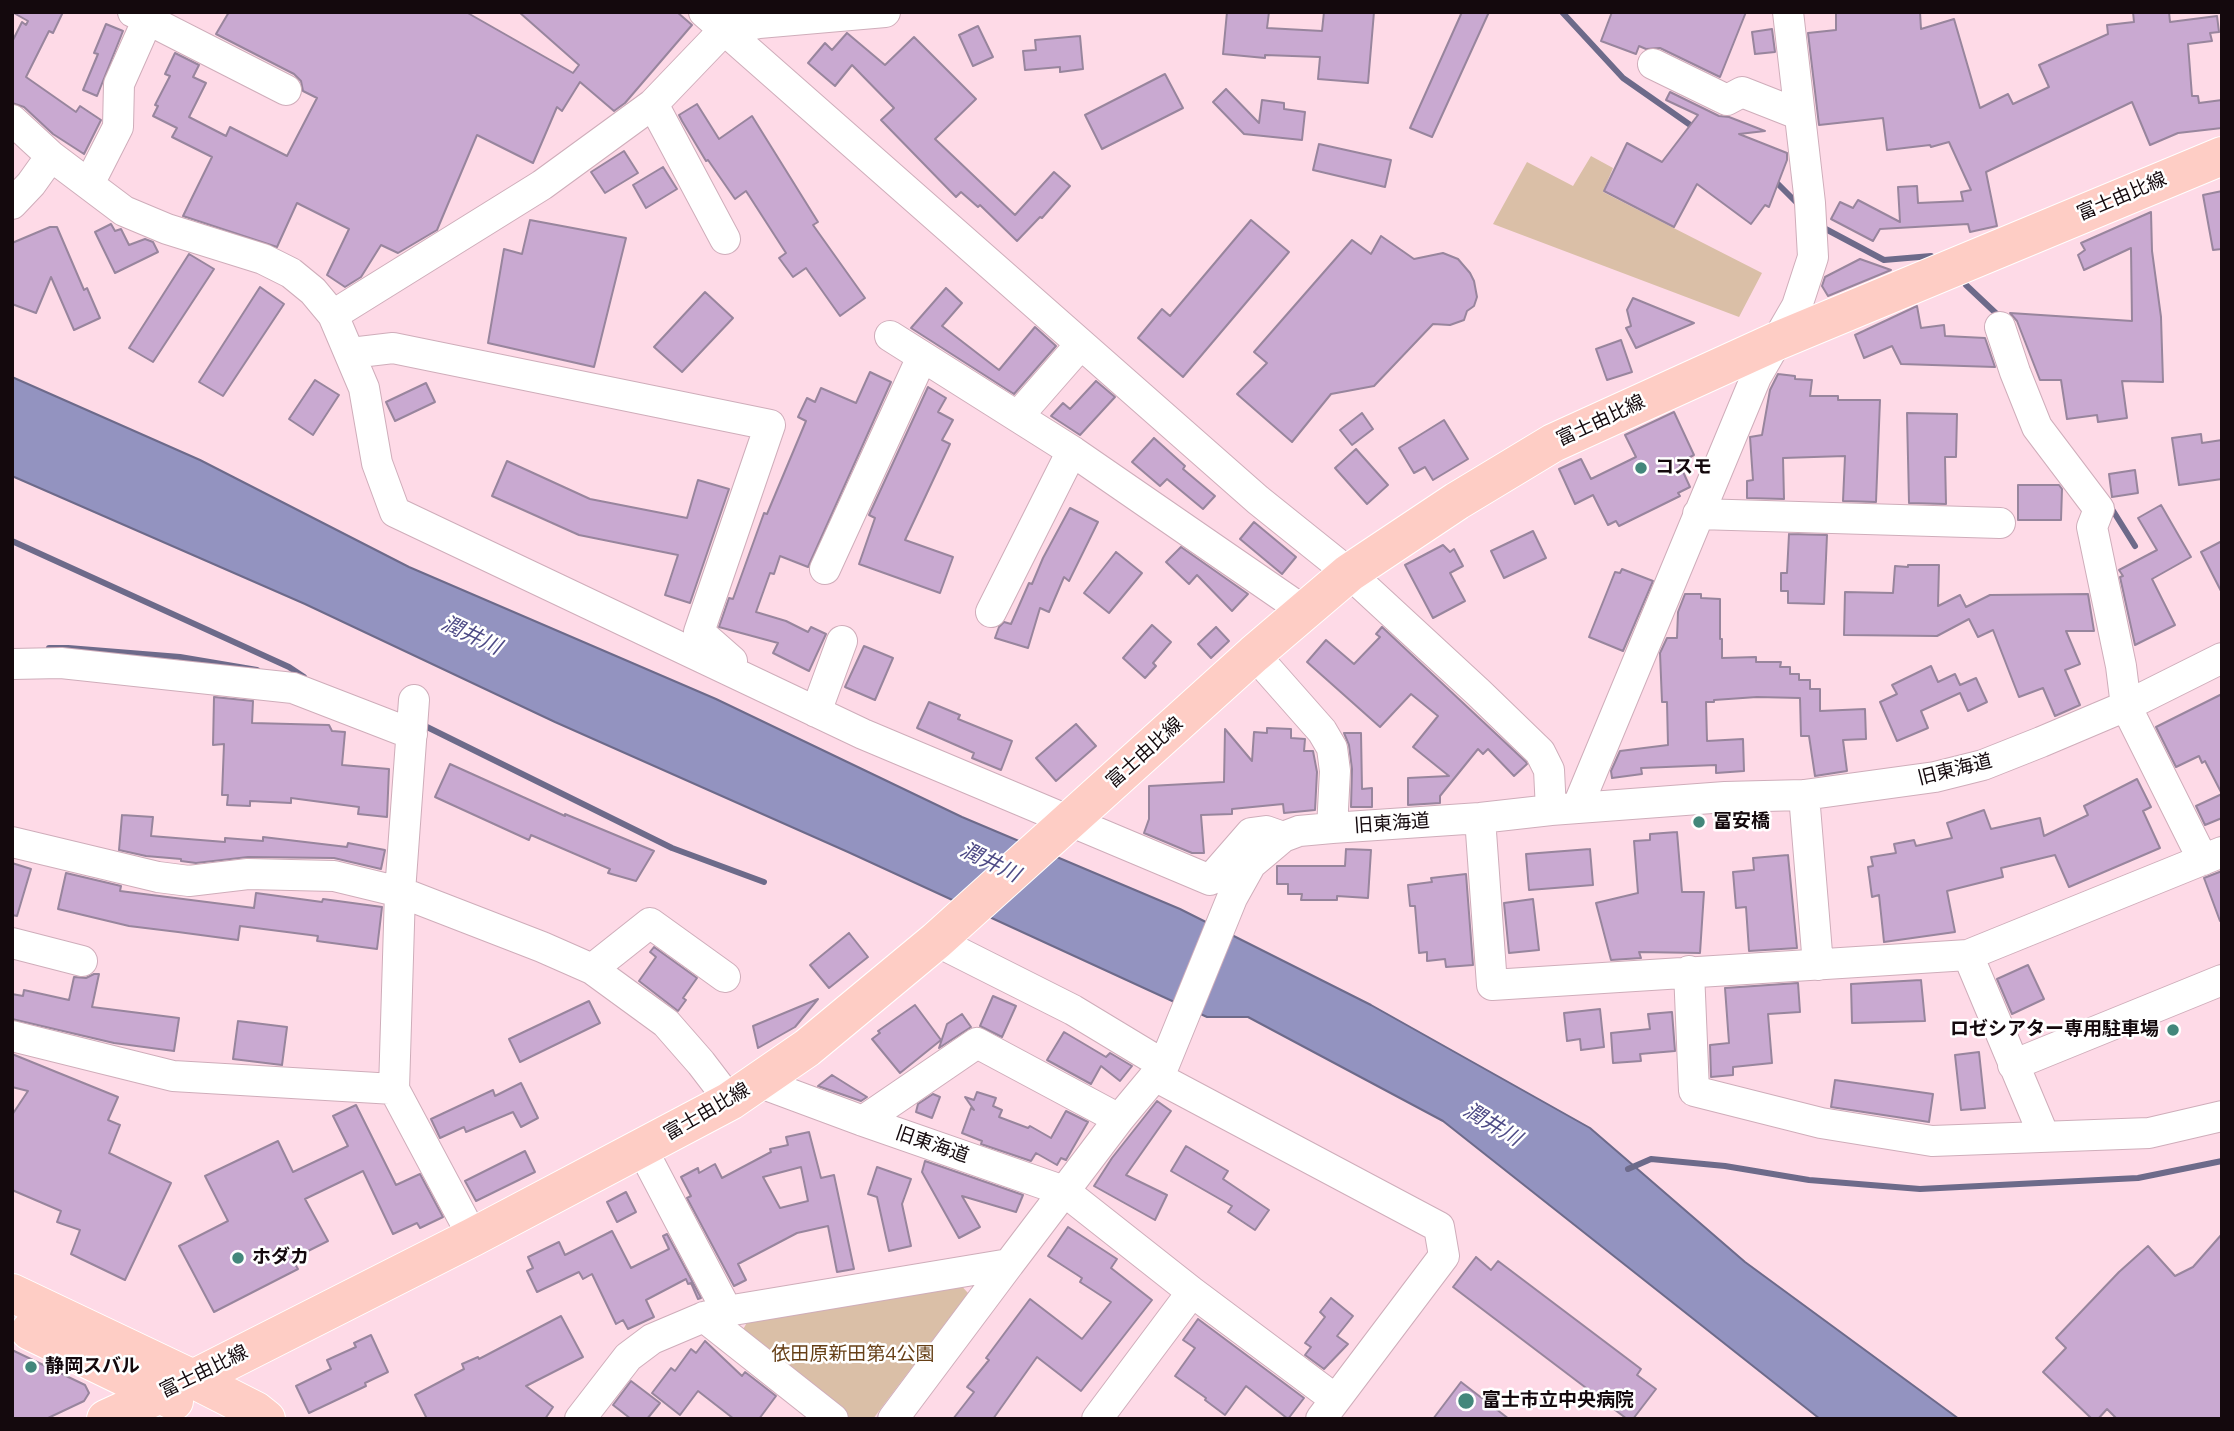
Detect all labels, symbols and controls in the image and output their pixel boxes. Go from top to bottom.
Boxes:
street label: 富士由比線 [2074,168,2170,226]
street label: 富士由比線 [1553,391,1649,451]
place label: コスモ [1655,457,1712,479]
marker: コスモ [1633,460,1649,476]
water label: 潤井川 [437,611,505,661]
street label: 富士由比線 [1102,713,1188,793]
street label: 旧東海道 [1915,750,1995,790]
street label: 旧東海道 [1353,810,1431,838]
place label: 冨安橋 [1713,811,1770,833]
marker: 冨安橋 [1691,814,1707,830]
water label: 潤井川 [956,838,1024,888]
place label: ロゼシアター専用駐車場 [1950,1019,2159,1041]
marker: ロゼシアター専用駐車場 [2165,1022,2181,1038]
street label: 富士由比線 [660,1078,754,1146]
water label: 潤井川 [1459,1098,1525,1152]
street label: 旧東海道 [892,1122,972,1168]
place label: ホダカ [252,1247,309,1269]
marker: ホダカ [230,1250,246,1266]
street label: 富士由比線 [156,1341,252,1403]
park label: 依田原新田第4公園 [772,1344,934,1366]
place label: 静岡スバル [45,1356,140,1378]
marker: 静岡スバル [23,1359,39,1375]
place label: 富士市立中央病院 [1482,1390,1634,1412]
marker: 富士市立中央病院 [1456,1391,1476,1411]

